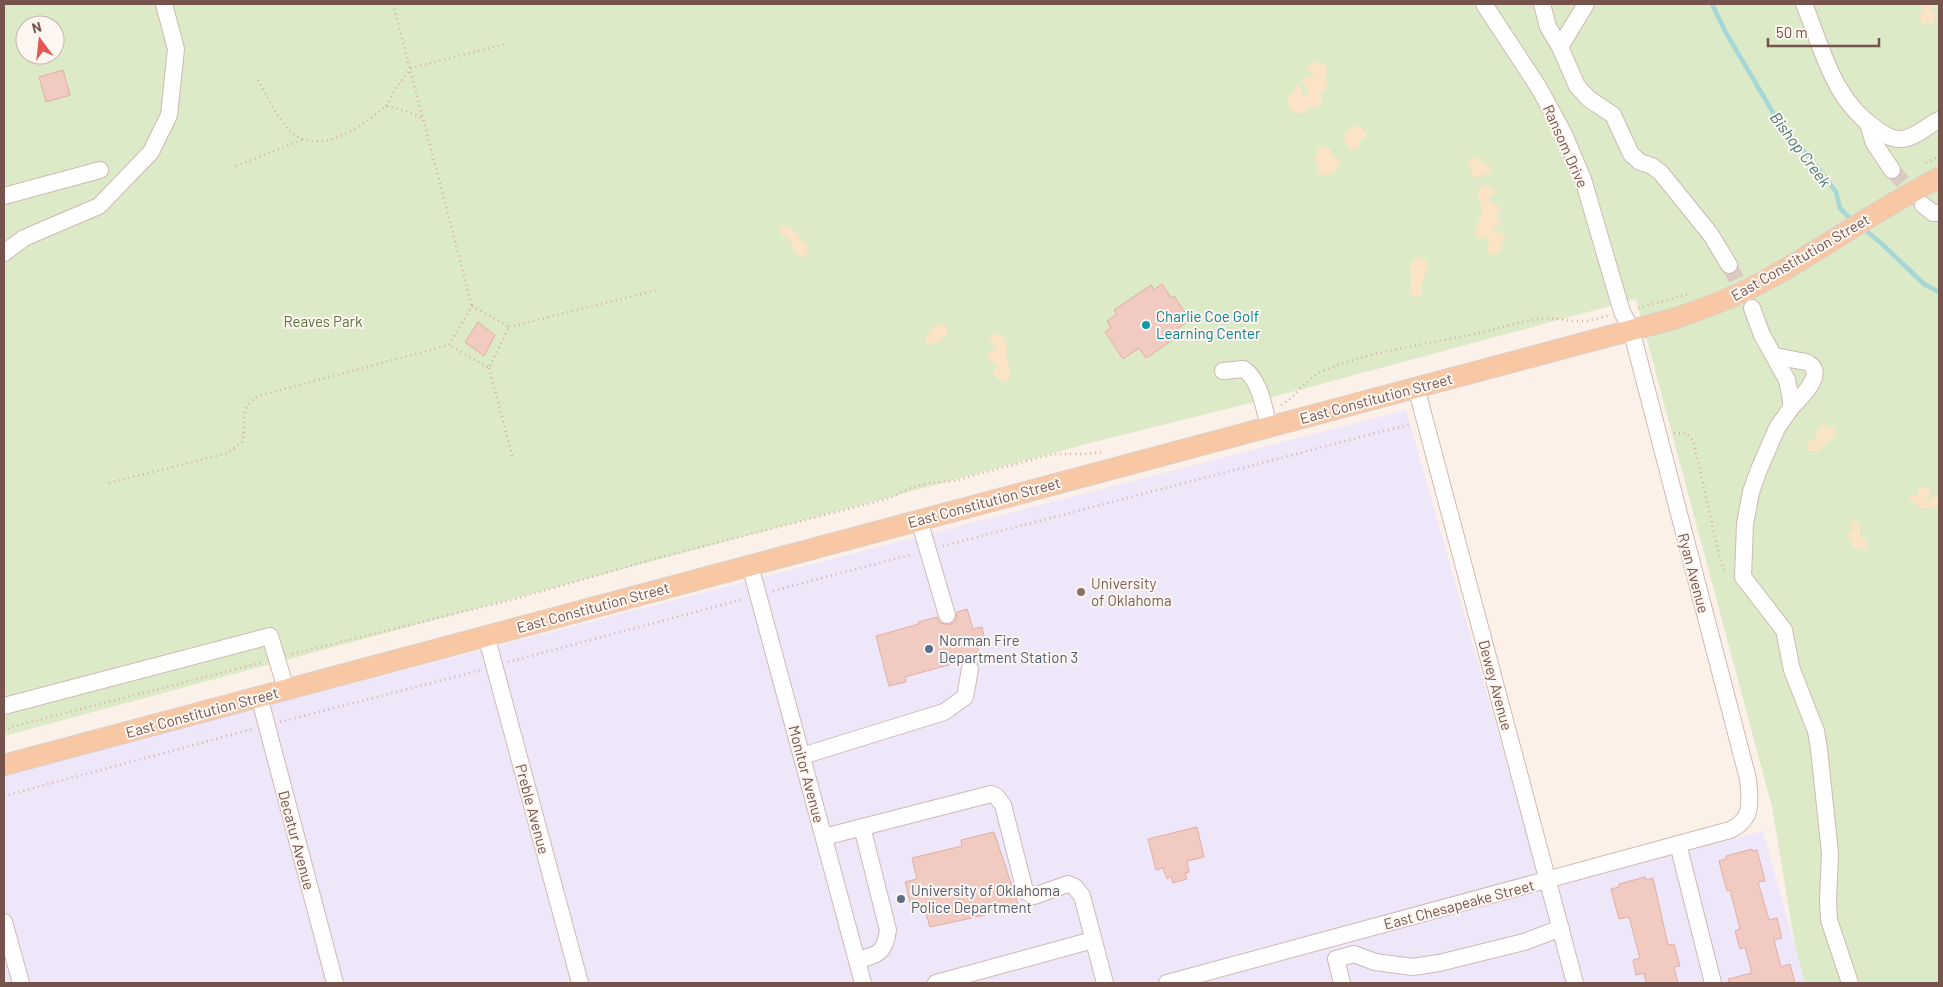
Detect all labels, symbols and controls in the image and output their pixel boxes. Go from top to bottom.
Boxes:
north arrow [15,15,65,65]
scale bar [1768,15,1879,47]
text: N [30,18,43,36]
text: 50 m [1776,23,1808,41]
street label: Ransom Drive [1540,102,1592,190]
water label: Bishop Creek [1767,108,1835,190]
street label: East Constitution Street [1727,210,1873,304]
place label: Charlie Coe Golf Learning Center [1156,307,1261,342]
park label: Reaves Park [283,312,363,330]
marker: Charlie Coe Golf Learning Center [1140,319,1152,331]
street label: East Constitution Street [1298,369,1454,427]
street label: East Constitution Street [906,473,1062,531]
street label: Ryan Avenue [1675,531,1713,615]
place label: University of Oklahoma [1091,574,1172,609]
street label: East Constitution Street [515,578,671,636]
marker: University of Oklahoma [1075,586,1087,598]
place label: Norman Fire Department Station 3 [939,631,1078,666]
street label: Dewey Avenue [1475,638,1517,732]
marker: Norman Fire Department Station 3 [923,643,935,655]
street label: East Constitution Street [124,683,280,741]
street label: Monitor Avenue [785,723,829,825]
street label: Preble Avenue [512,762,554,856]
street label: Decatur Avenue [275,788,319,892]
street label: East Chesapeake Street [1382,875,1536,933]
place label: University of Oklahoma Police Department [911,881,1060,916]
marker: University of Oklahoma Police Department [895,893,907,905]

